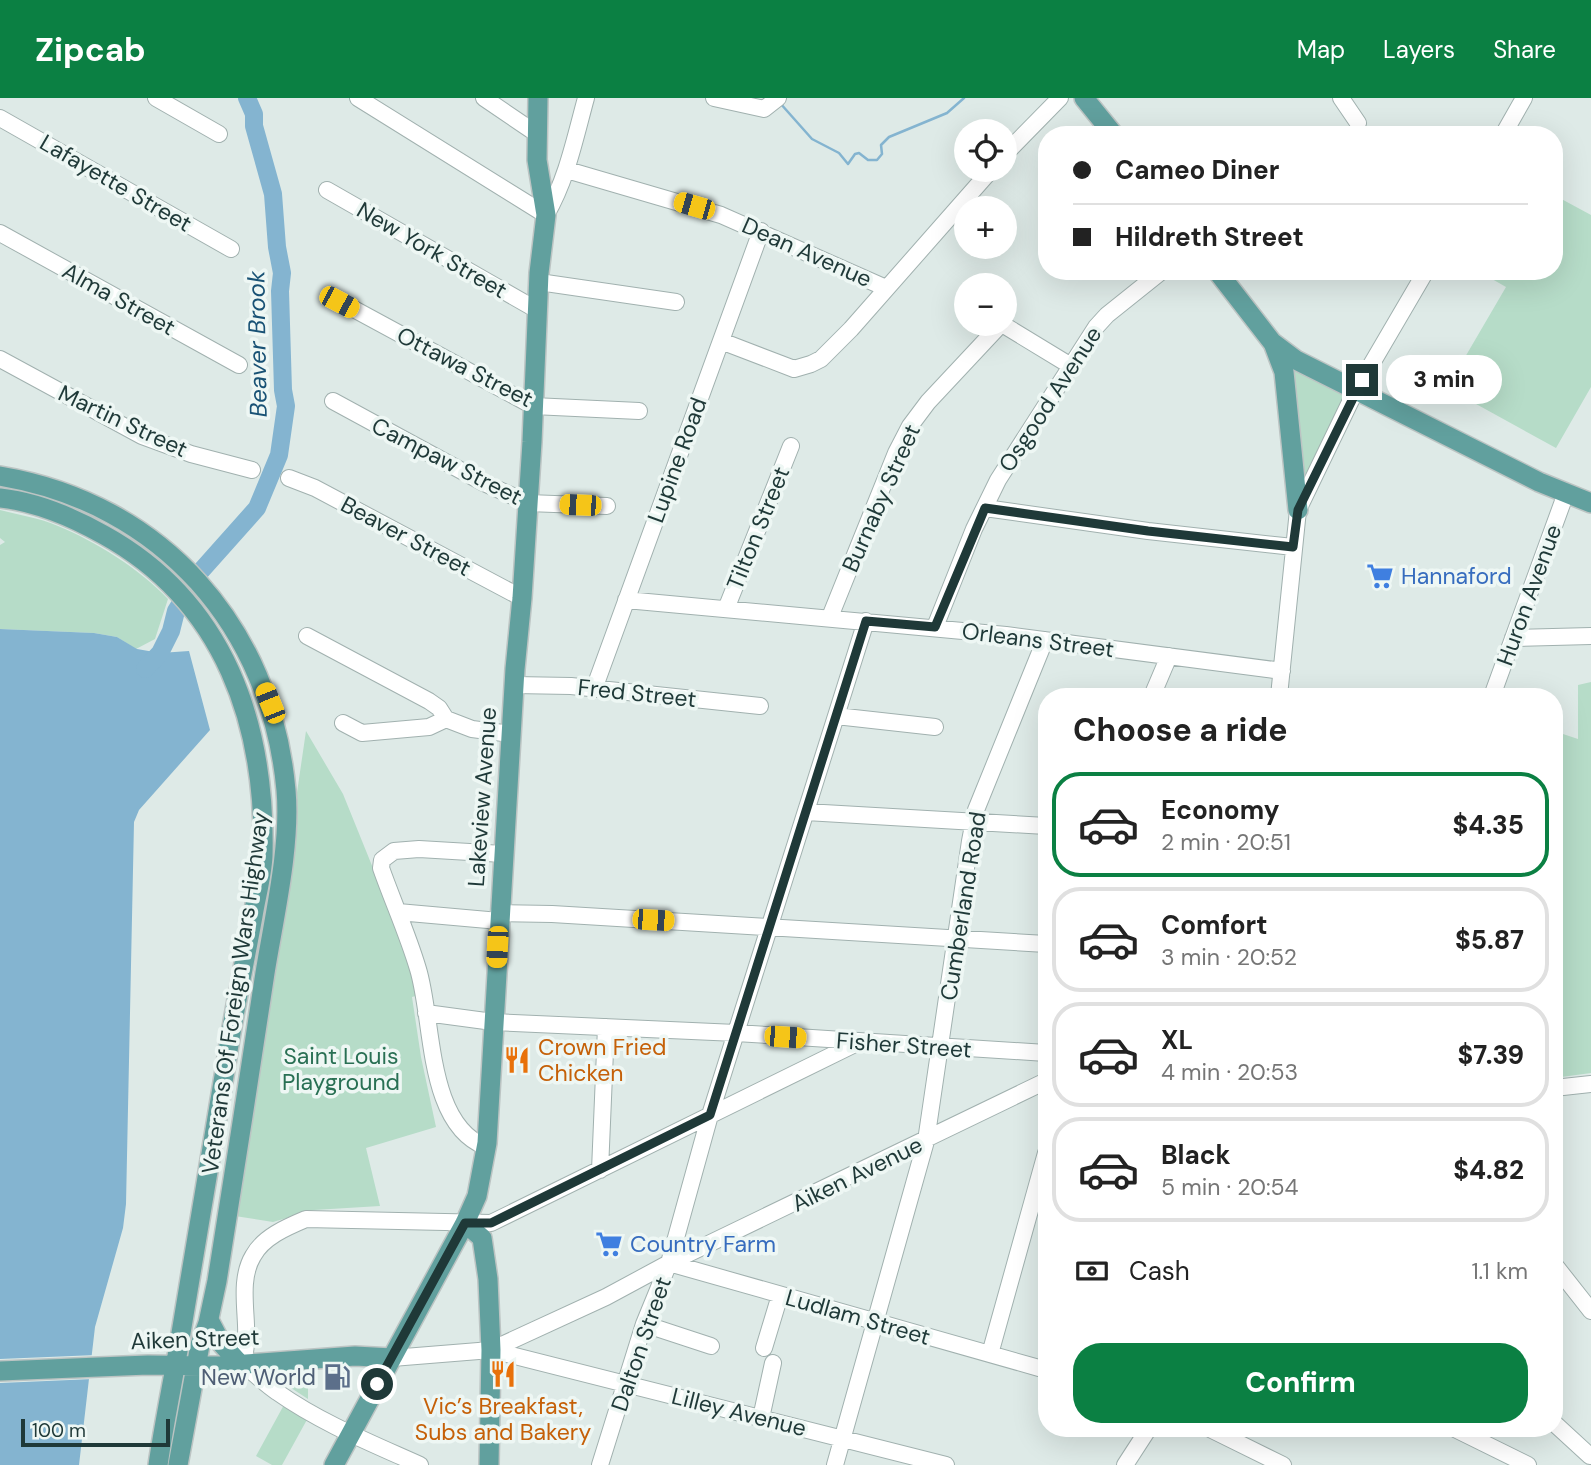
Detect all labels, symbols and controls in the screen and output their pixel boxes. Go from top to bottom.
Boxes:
text: Zipcab [35,28,146,71]
text: Map [1297,34,1345,65]
text: Layers [1383,34,1455,65]
text: Share [1493,34,1556,65]
map controls [954,119,1017,336]
button: locate [954,119,1017,182]
street label: Lafayette Street [35,127,197,239]
text: Cameo Diner [1115,153,1279,187]
car [671,190,718,222]
street label: New York Street [352,195,512,305]
button: + [954,196,1017,259]
street label: Dean Avenue [737,210,877,294]
text: Hildreth Street [1115,220,1304,254]
street label: Alma Street [57,256,181,342]
water label: Beaver Brook [240,270,274,418]
button: − [954,273,1017,336]
car [316,283,363,321]
street label: Ottawa Street [392,320,538,414]
street label: Osgood Avenue [992,321,1108,477]
callout: 3 min [1386,356,1502,404]
route end [1346,364,1378,396]
text: 3 min [1413,364,1475,394]
street label: Martin Street [53,378,193,464]
street label: Lupine Road [640,393,714,527]
street label: Campaw Street [367,410,527,512]
street label: Burnaby Street [835,419,927,577]
street label: Tilton Street [720,462,796,594]
street label: Beaver Street [336,489,476,583]
car [559,494,602,516]
street label: Huron Avenue [1490,520,1568,670]
supermarket icon: Hannaford [1365,561,1395,591]
place label: Hannaford [1401,561,1512,591]
street label: Orleans Street [960,616,1116,664]
street label: Fred Street [576,672,698,714]
car [253,680,288,726]
street label: Lakeview Avenue [461,706,503,888]
text: Choose a ride [1073,709,1288,751]
icon: car [1077,793,1140,856]
text: Economy [1161,793,1279,827]
text: $4.35 [1453,808,1524,842]
street label: Cumberland Road [933,809,993,1003]
street label: Veterans Of Foreign Wars Highway [195,810,275,1176]
text: 2 min · 20:51 [1161,827,1291,857]
car [632,908,675,932]
icon: car [1077,908,1140,971]
text: Comfort [1161,908,1267,942]
text: $5.87 [1455,923,1524,957]
car [486,925,509,969]
text: 3 min · 20:52 [1161,942,1297,972]
icon: car [1077,1023,1140,1086]
text: XL [1161,1023,1193,1057]
car [764,1025,807,1049]
street label: Fisher Street [835,1025,973,1065]
place label: Crown Fried Chicken [538,1032,666,1088]
text: $7.39 [1458,1038,1524,1072]
park label: Saint Louis Playground [282,1041,400,1097]
restaurant icon: Crown Fried Chicken [502,1045,532,1075]
text: 4 min · 20:53 [1161,1057,1298,1087]
street label: Aiken Avenue [787,1129,927,1219]
icon: car [1077,1138,1140,1201]
text: Black [1161,1138,1231,1172]
text: $4.82 [1453,1153,1524,1187]
text: 5 min · 20:54 [1161,1172,1299,1202]
supermarket icon: Country Farm [594,1229,624,1259]
place label: Country Farm [630,1229,776,1259]
icon: cash [1073,1252,1111,1290]
text: Cash [1129,1254,1190,1288]
text: 1.1 km [1471,1256,1528,1286]
street label: Dalton Street [604,1273,678,1415]
street label: Ludlam Street [782,1282,934,1352]
street label: Aiken Street [130,1322,260,1356]
button: Confirm [1073,1343,1528,1423]
restaurant icon: Vic’s Breakfast, Subs and Bakery [488,1359,518,1389]
place label: New World [201,1362,316,1392]
fuel station icon: New World [322,1362,352,1392]
route start [361,1368,393,1400]
street label: Lilley Avenue [669,1381,809,1443]
place label: Vic’s Breakfast, Subs and Bakery [415,1391,591,1447]
scale bar [21,1416,170,1448]
text: 100 m [32,1418,86,1443]

